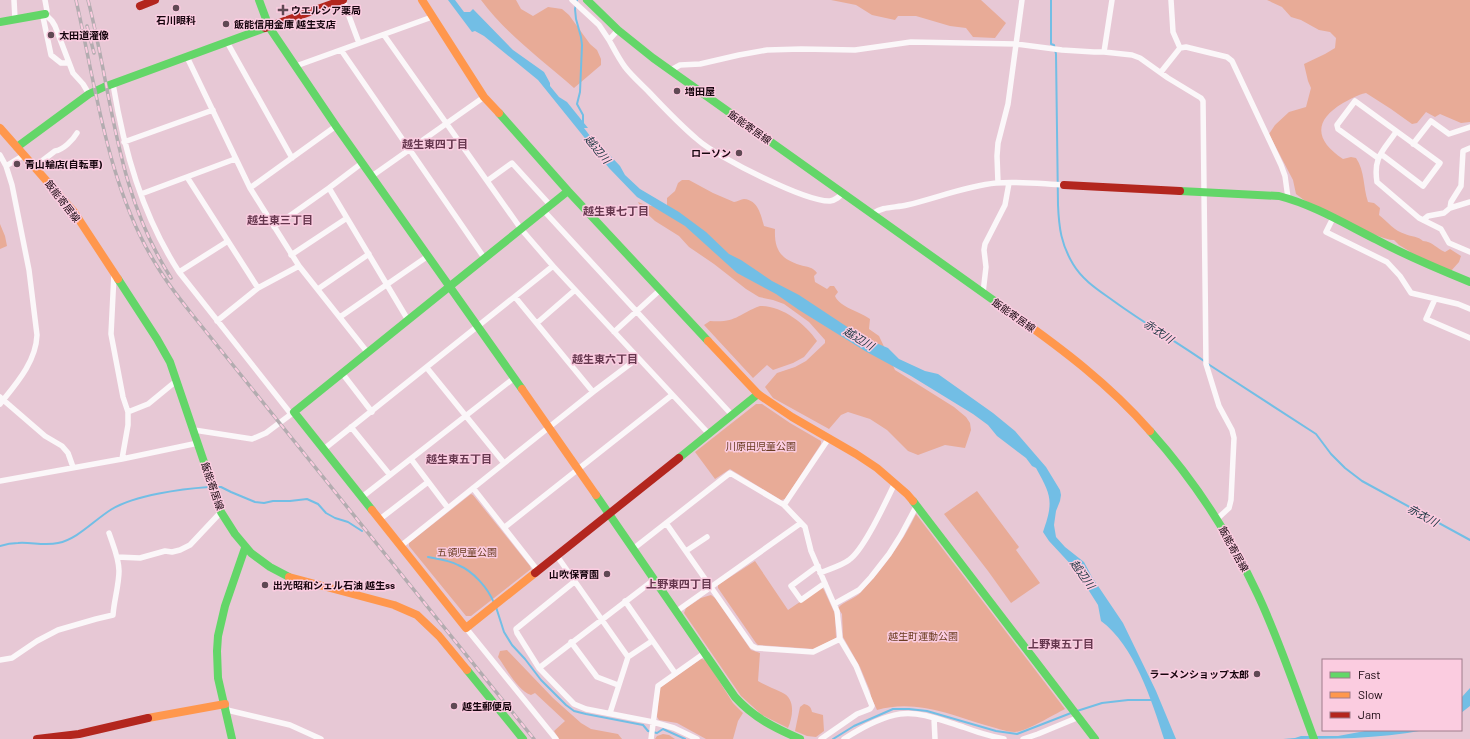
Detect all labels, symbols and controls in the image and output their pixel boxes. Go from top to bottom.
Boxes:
marker: 石川眼科 [171,3,181,13]
place label: ウエルシア薬局 [291,4,361,16]
marker: ウエルシア薬局 [278,5,288,15]
place label: 石川眼科 [156,14,196,26]
place label: 飯能信用金庫 越生支店 [234,18,336,30]
marker: 飯能信用金庫 越生支店 [221,19,231,29]
place label: 太田道灌像 [59,29,109,41]
marker: 太田道灌像 [46,30,56,40]
place label: 増田屋 [685,85,715,97]
marker: 増田屋 [672,86,682,96]
street label: 飯能寄居線 [726,108,774,146]
water label: 越辺川 [582,132,614,167]
district label: 越生東四丁目 [402,137,468,150]
place label: ローソン [691,147,731,159]
marker: ローソン [734,148,744,158]
place label: 青山輪店(自転車) [25,158,102,170]
marker: 青山輪店(自転車) [12,159,22,169]
street label: 飯能寄居線 [43,178,83,224]
district label: 越生東七丁目 [583,204,649,217]
district label: 越生東三丁目 [247,213,313,226]
street label: 飯能寄居線 [990,296,1038,334]
water label: 赤衣川 [1142,316,1177,346]
water label: 越辺川 [842,324,877,353]
district label: 越生東六丁目 [572,352,638,365]
park label: 川原田児童公園 [726,440,796,452]
district label: 越生東五丁目 [426,452,492,465]
street label: 飯能寄居線 [199,460,227,512]
water label: 赤衣川 [1405,501,1441,529]
street label: 飯能寄居線 [1217,524,1251,574]
park label: 五領児童公園 [437,546,497,558]
water label: 越辺川 [1068,557,1099,592]
place label: 山吹保育園 [549,568,599,580]
marker: 山吹保育園 [602,569,612,579]
district label: 上野東四丁目 [646,577,712,590]
place label: 出光昭和シェル石油 越生ss [273,579,395,591]
marker: 出光昭和シェル石油 越生ss [260,580,270,590]
park label: 越生町運動公園 [888,630,958,642]
district label: 上野東五丁目 [1028,637,1094,650]
legend [1322,659,1462,731]
text: Fast [1358,667,1381,681]
place label: ラーメンショップ太郎 [1149,668,1249,680]
marker: ラーメンショップ太郎 [1252,669,1262,679]
text: Slow [1358,687,1383,701]
place label: 越生郵便局 [462,700,512,712]
marker: 越生郵便局 [449,701,459,711]
text: Jam [1358,707,1381,721]

